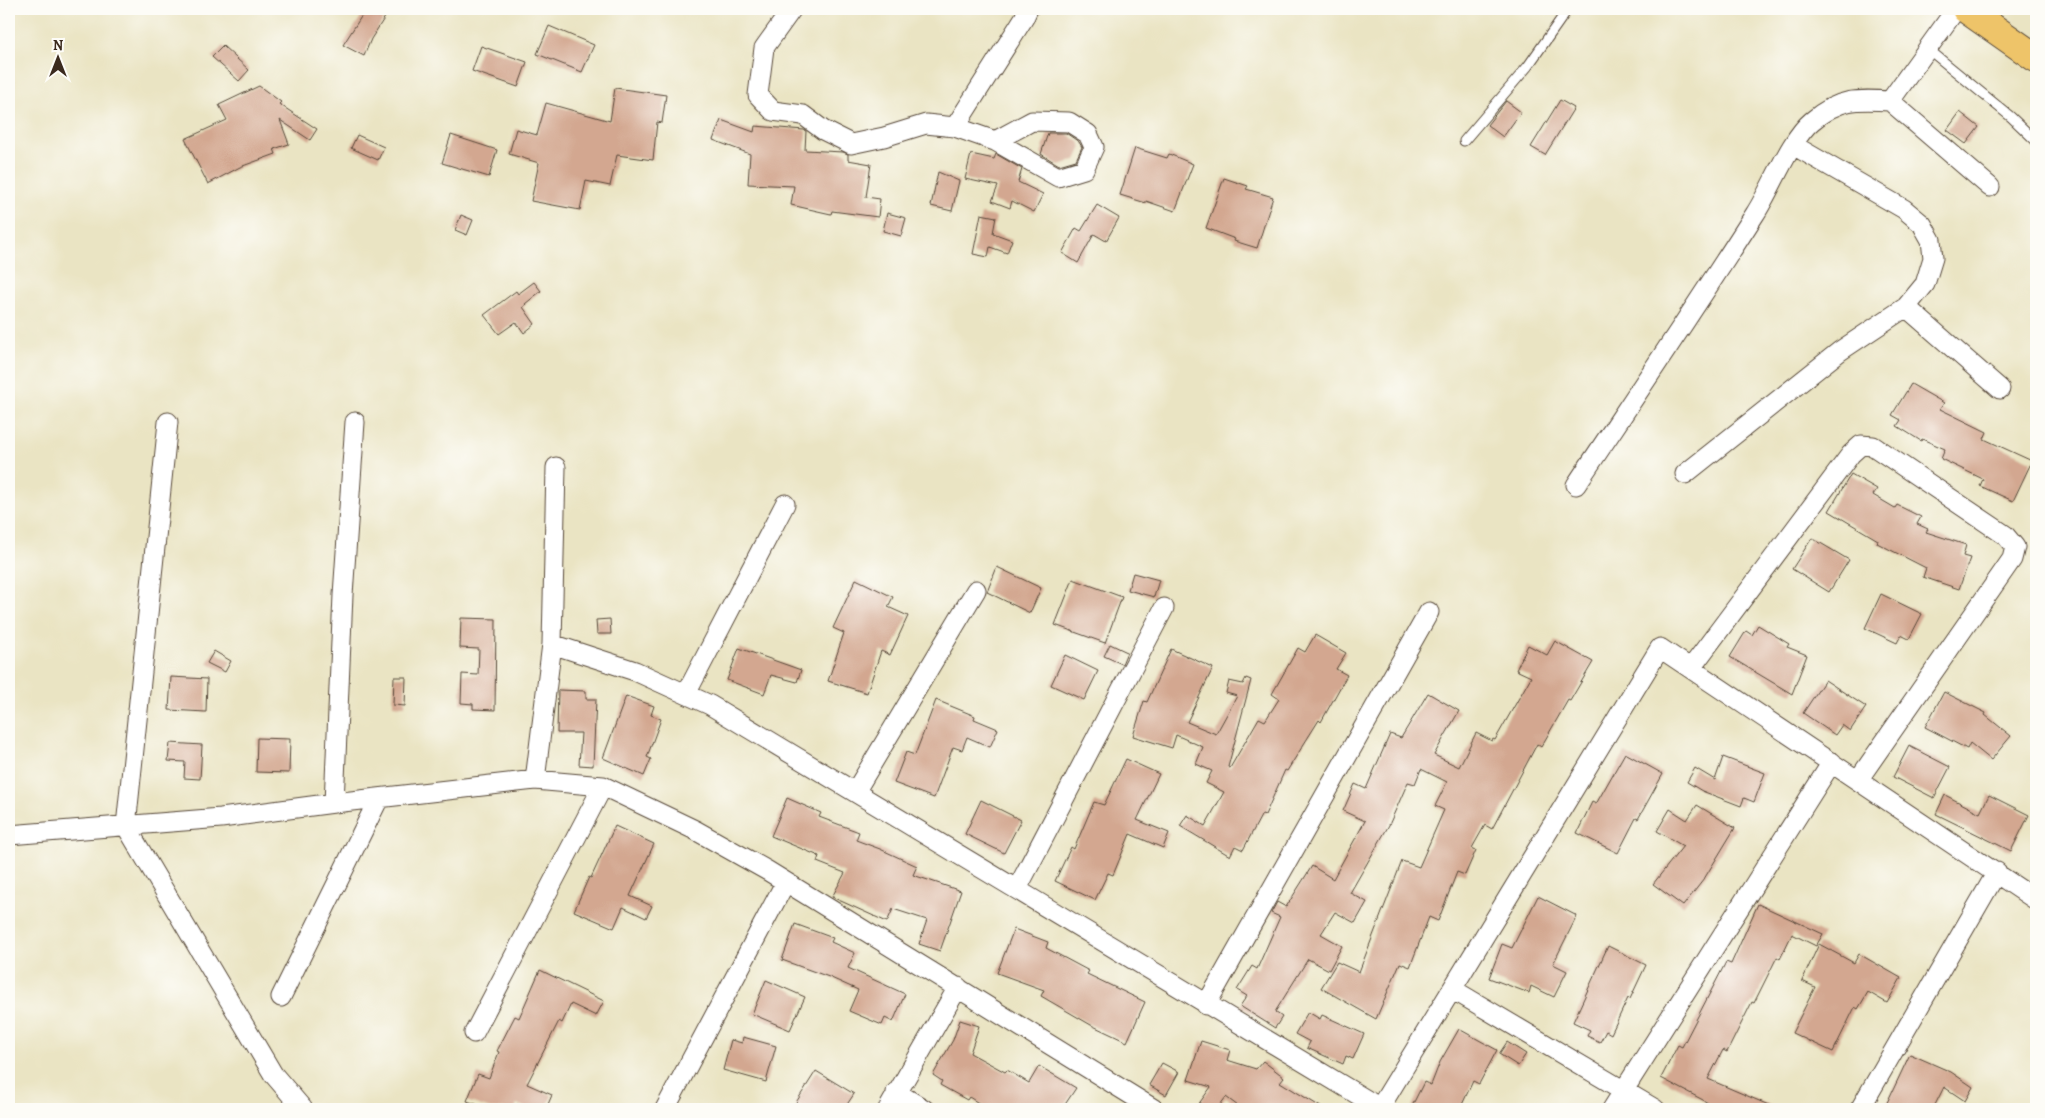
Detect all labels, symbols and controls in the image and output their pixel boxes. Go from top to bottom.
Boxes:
north arrow [32,32,82,82]
text: N [53,36,63,55]

